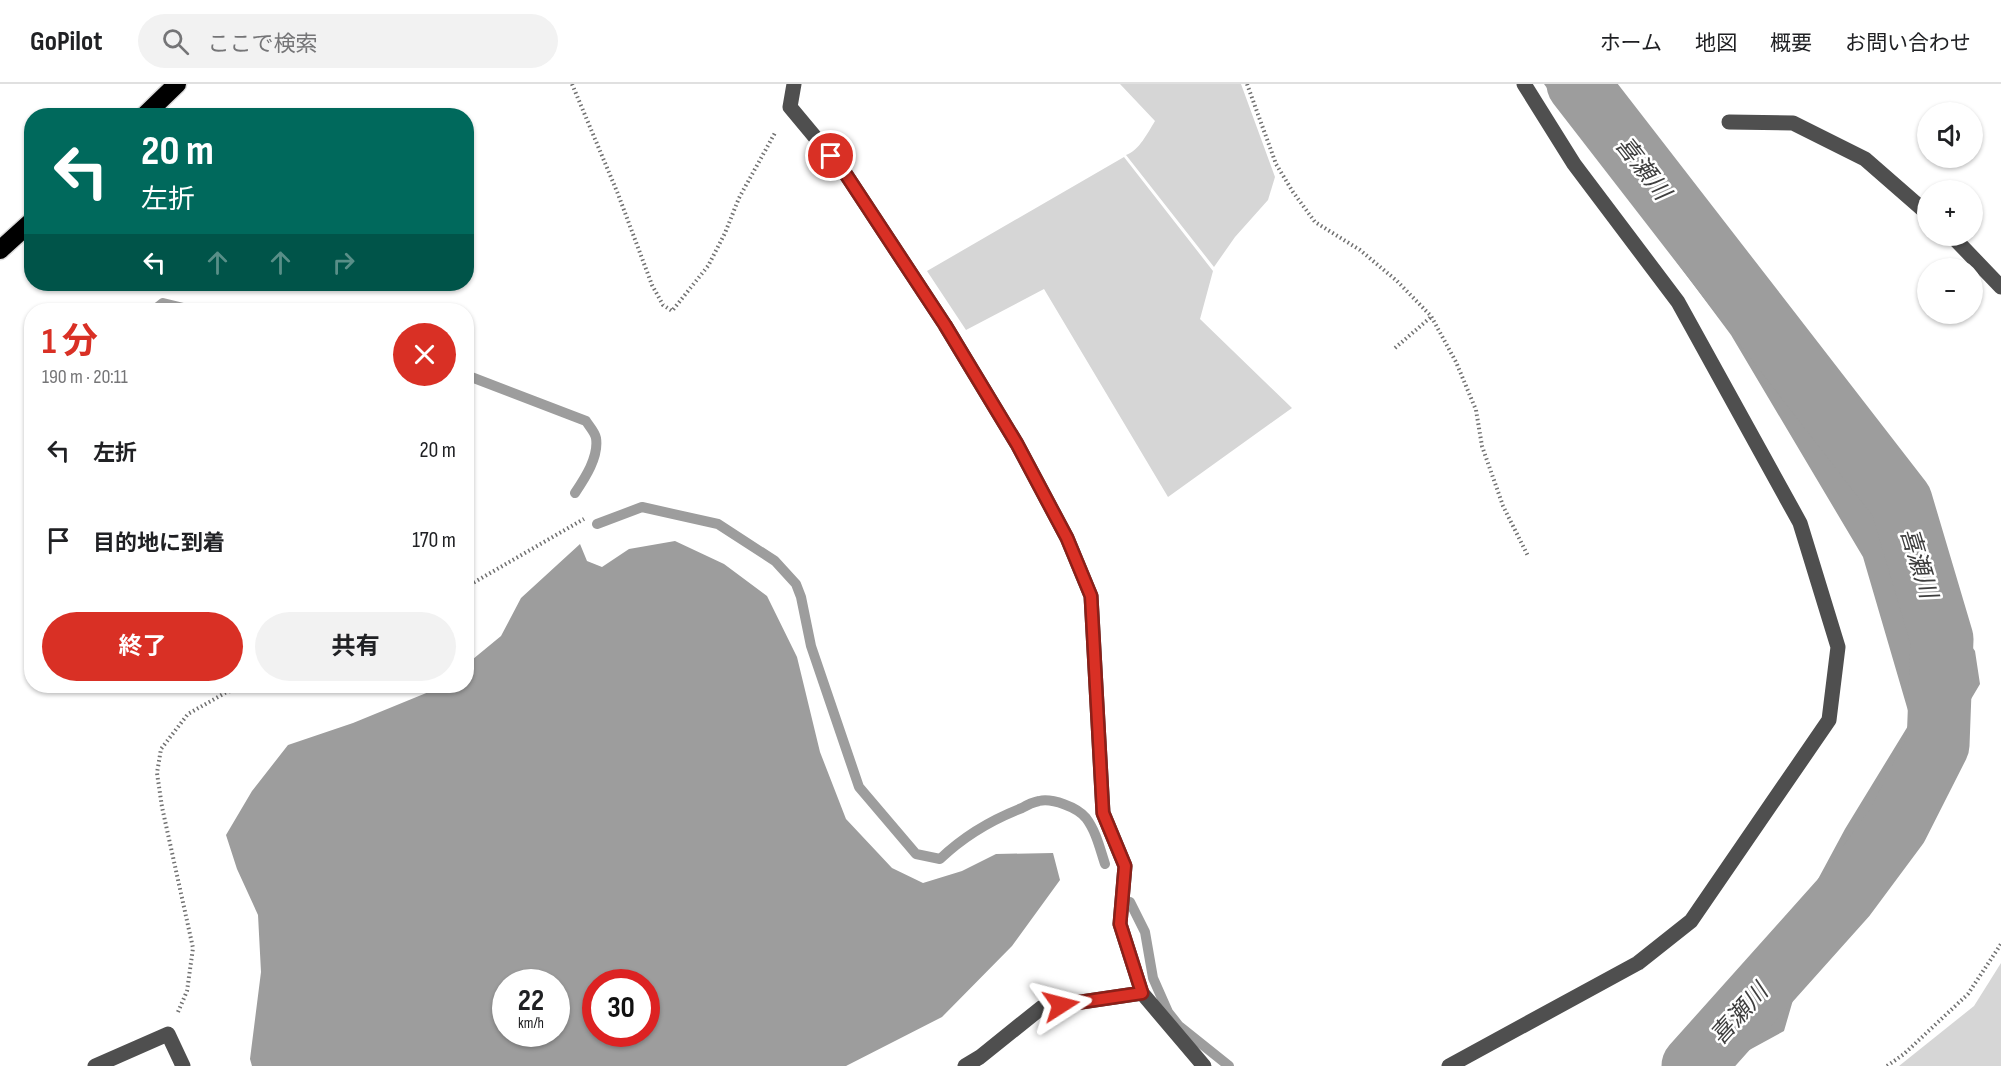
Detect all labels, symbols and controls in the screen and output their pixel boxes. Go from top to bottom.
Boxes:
search box [138,14,558,68]
text: GoPilot [30,25,102,58]
icon: search [159,25,192,58]
text: ここで検索 [207,31,317,58]
text: ホーム [1600,31,1662,56]
text: 地図 [1695,31,1737,56]
text: 概要 [1770,31,1812,56]
text: お問い合わせ [1845,31,1971,56]
map controls [1917,102,1983,324]
button: sound [1917,102,1983,168]
text: 20 m [141,126,214,177]
pin [805,130,856,181]
water label: 喜瀬川 [1609,131,1678,208]
icon: left [42,132,120,210]
icon: arrive [814,139,847,172]
button: + [1917,180,1983,246]
text: 左折 [141,184,195,216]
icon: left [138,246,171,279]
icon: ahead [201,246,234,279]
icon: ahead [264,246,297,279]
icon: right [327,246,360,279]
button: − [1917,258,1983,324]
text: 1 分 [42,321,98,364]
button: close [393,323,456,386]
text: 190 m · 20:11 [42,365,128,389]
icon: left [42,434,75,467]
text: 20 m [420,437,456,464]
text: 左折 [93,440,137,467]
icon: arrive [42,524,75,557]
water label: 喜瀬川 [1894,524,1944,605]
text: 170 m [412,527,456,554]
text: 目的地に到着 [93,530,225,557]
button: 終了 [42,612,243,681]
button: 共有 [255,612,456,681]
speed limit sign: 30 [582,969,660,1047]
position arrow [1029,973,1093,1037]
water label: 喜瀬川 [1705,976,1776,1051]
text: 22 [518,983,544,1019]
text: km/h [518,1014,544,1033]

